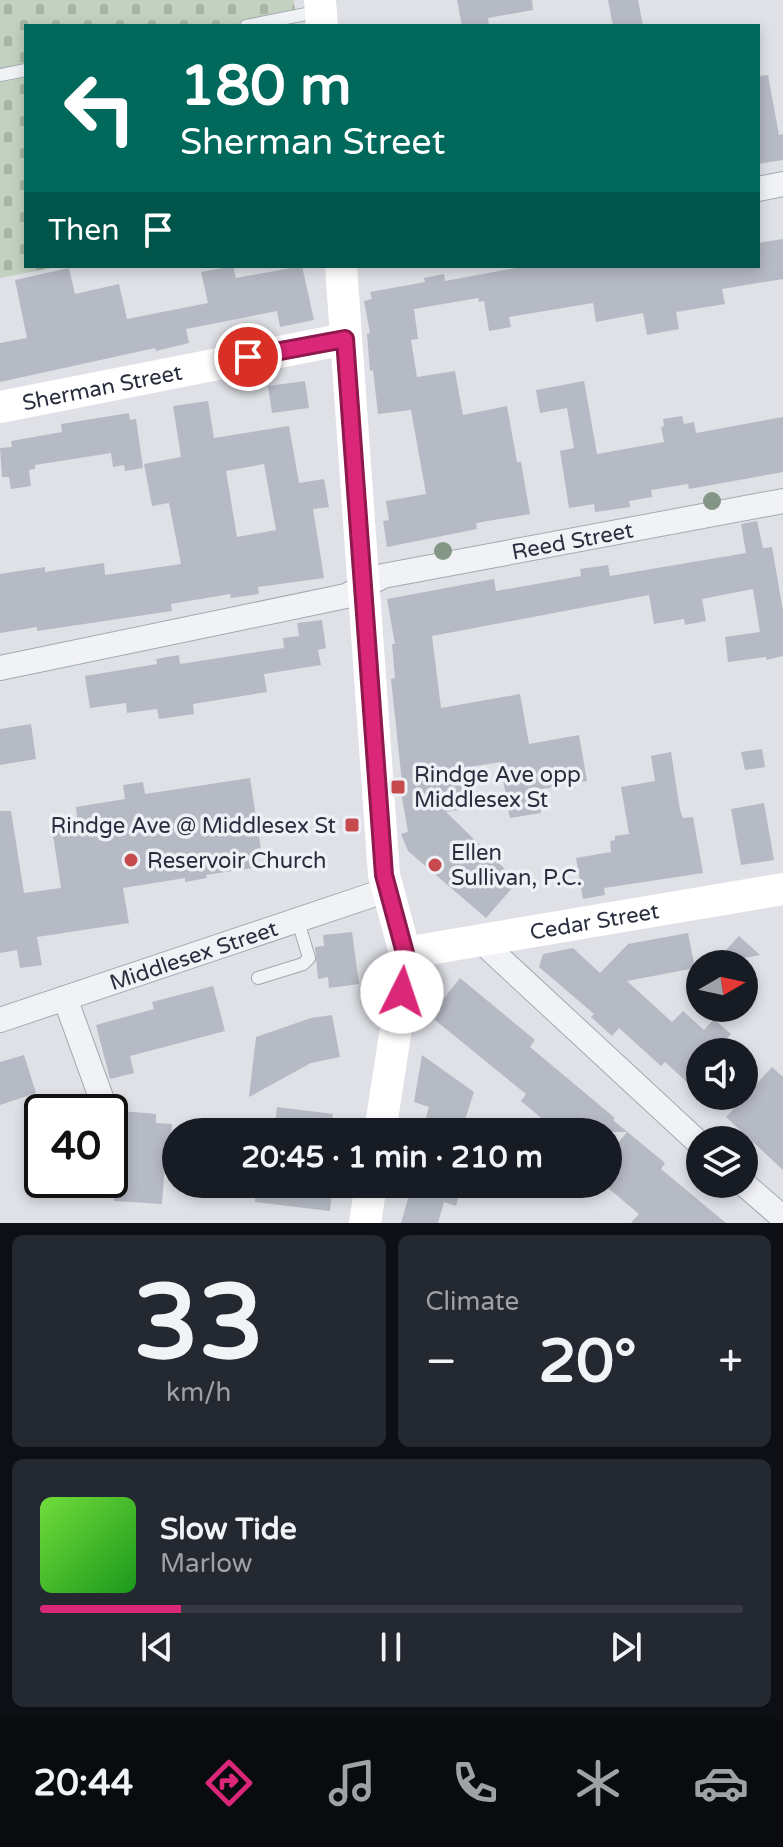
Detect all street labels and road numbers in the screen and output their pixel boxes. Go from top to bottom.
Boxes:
street label: Sherman Street [20,359,184,416]
street label: Reed Street [510,517,635,566]
street label: Cedar Street [528,898,661,946]
street label: Middlesex Street [106,916,281,996]

